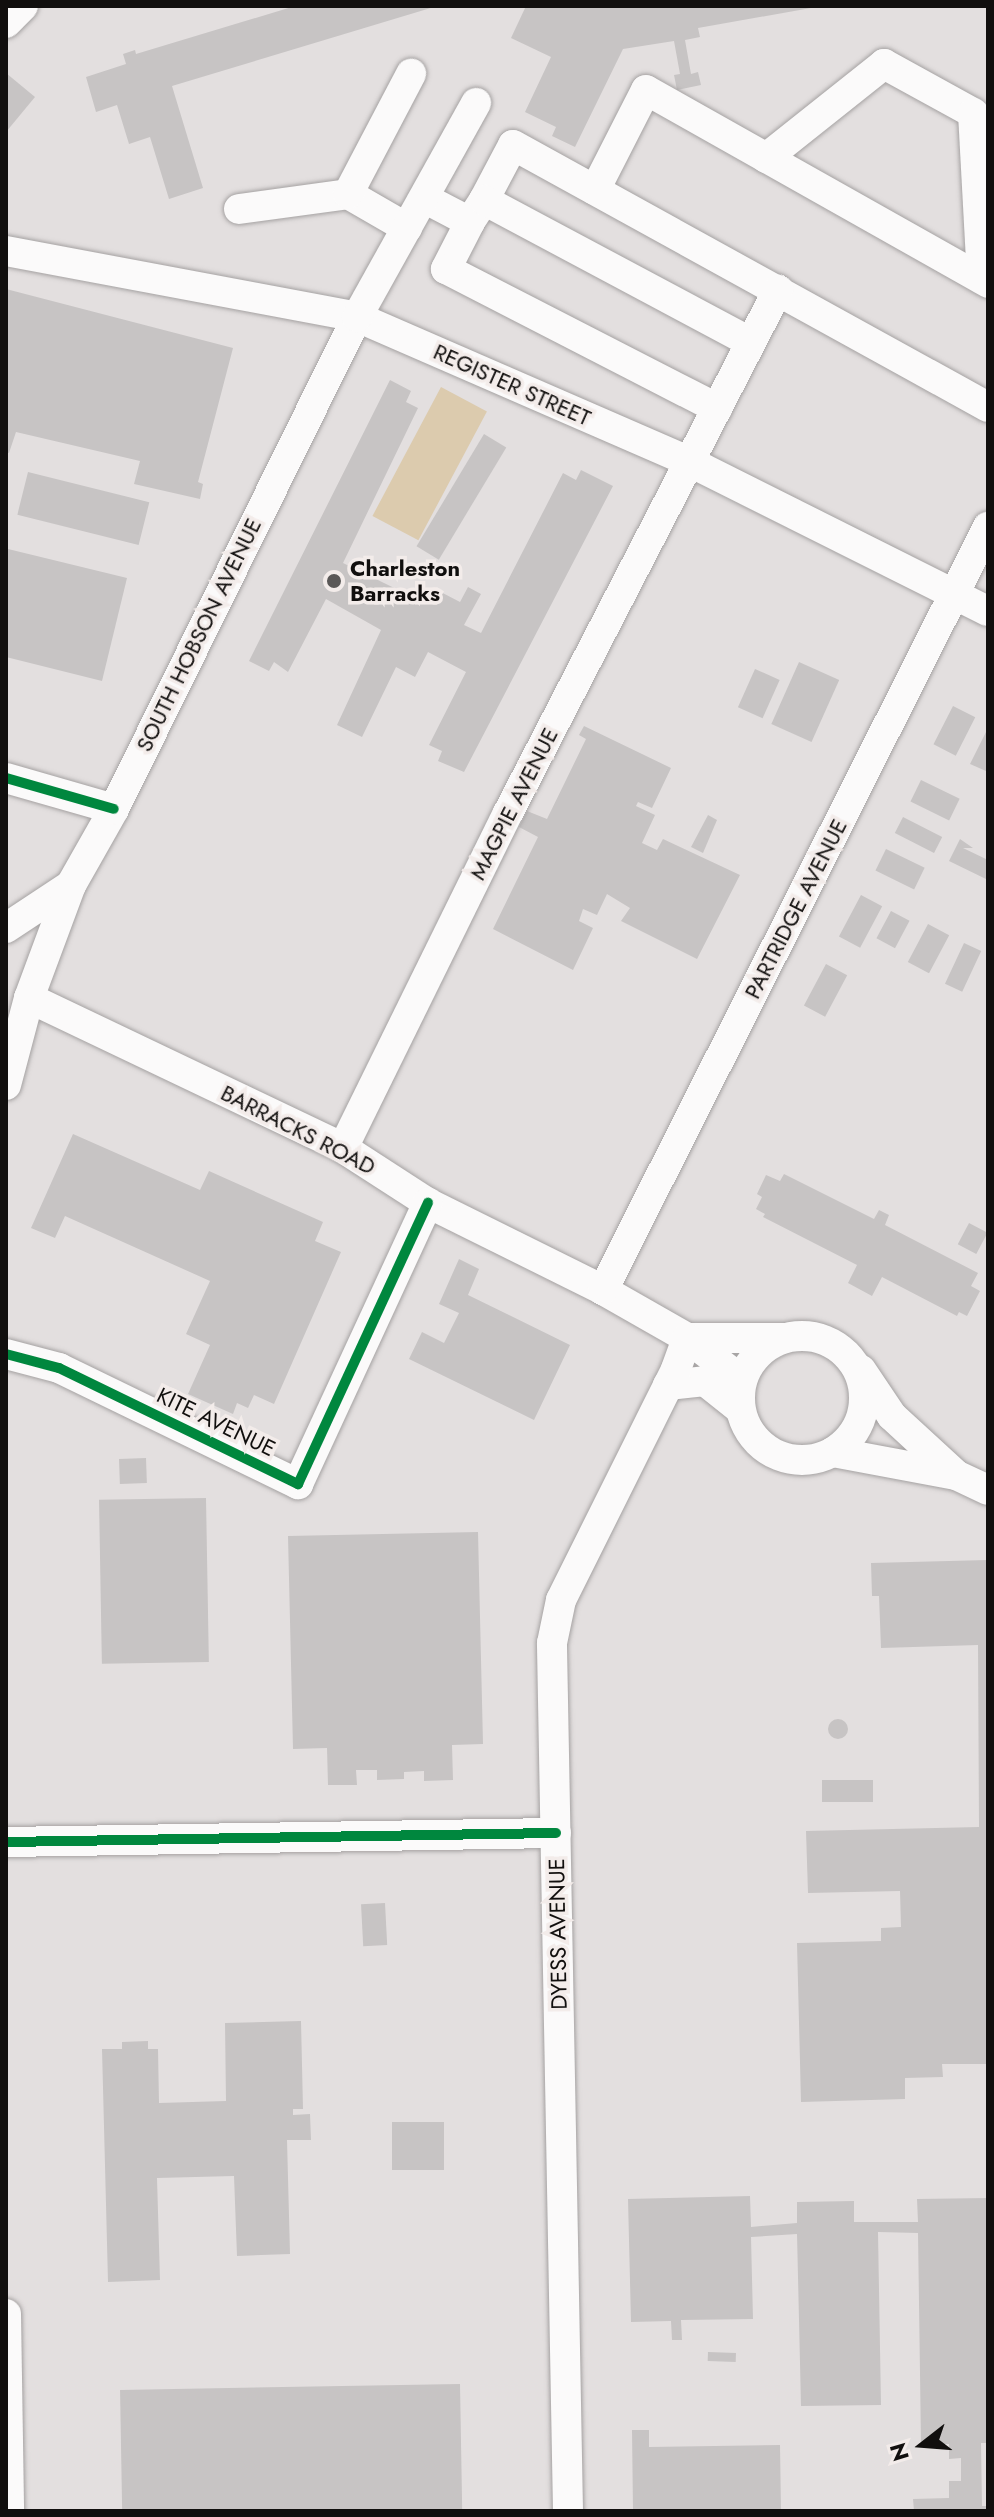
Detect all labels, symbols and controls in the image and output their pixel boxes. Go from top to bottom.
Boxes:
street label: REGISTER STREET [429,339,595,431]
street label: SOUTH HOBSON AVENUE [131,514,267,756]
place label: Charleston Barracks [350,555,460,606]
marker: Charleston Barracks [325,572,343,590]
street label: MAGPIE AVENUE [464,724,564,884]
street label: PARTRIDGE AVENUE [739,815,853,1003]
street label: BARRACKS ROAD [216,1080,380,1180]
street label: KITE AVENUE [152,1382,280,1462]
street label: DYESS AVENUE [543,1858,573,2010]
north arrow [882,2405,962,2485]
text: N [881,2439,917,2465]

